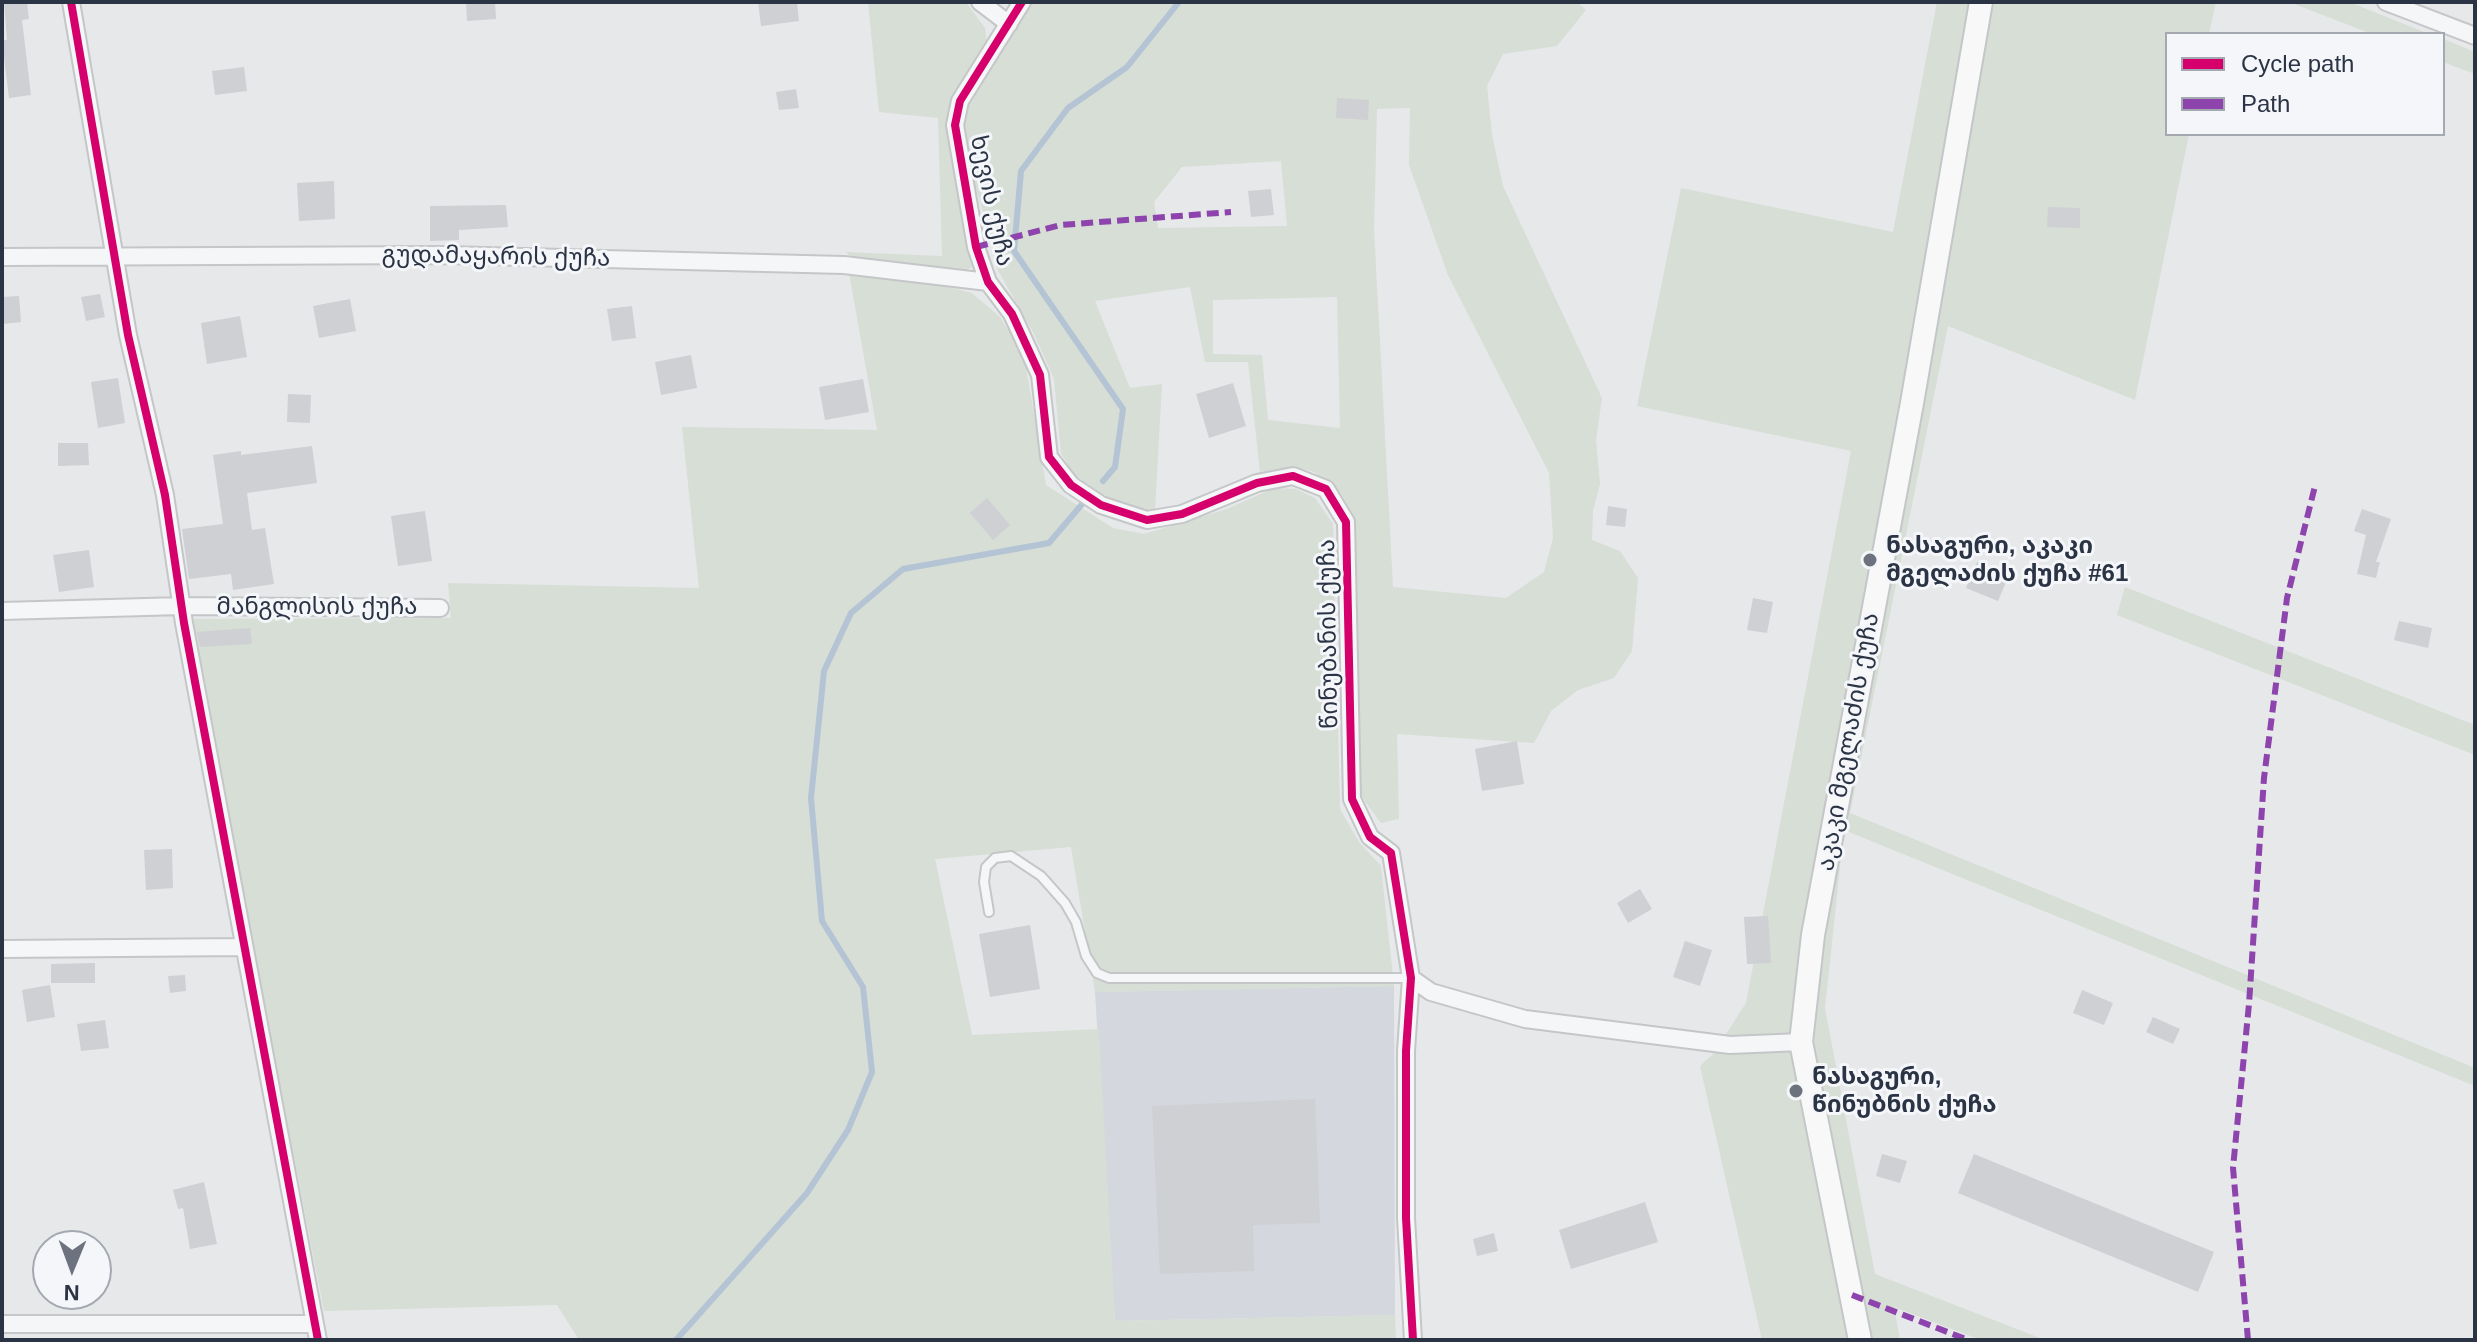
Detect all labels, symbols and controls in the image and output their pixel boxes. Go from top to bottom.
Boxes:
legend [2165,32,2445,136]
text: Cycle path [2241,50,2354,77]
text: Path [2241,90,2290,117]
street label: ხევის ქუჩა [963,133,1019,269]
street label: გუდამაყარის ქუჩა [381,241,611,273]
place label: ნასაგური, აკაკი მგელაძის ქუჩა #61 [1886,532,2128,588]
street label: წინუბანის ქუჩა [1313,539,1345,729]
marker: ნასაგური, აკაკი მგელაძის ქუჩა #61 [1861,551,1879,569]
street label: მანგლისის ქუჩა [217,593,417,621]
street label: აკაკი მგელაძის ქუჩა [1812,611,1886,873]
place label: ნასაგური, წინუბნის ქუჩა [1812,1063,1997,1119]
marker: ნასაგური, წინუბნის ქუჩა [1787,1082,1805,1100]
north arrow [32,1230,112,1310]
text: N [63,1280,80,1305]

